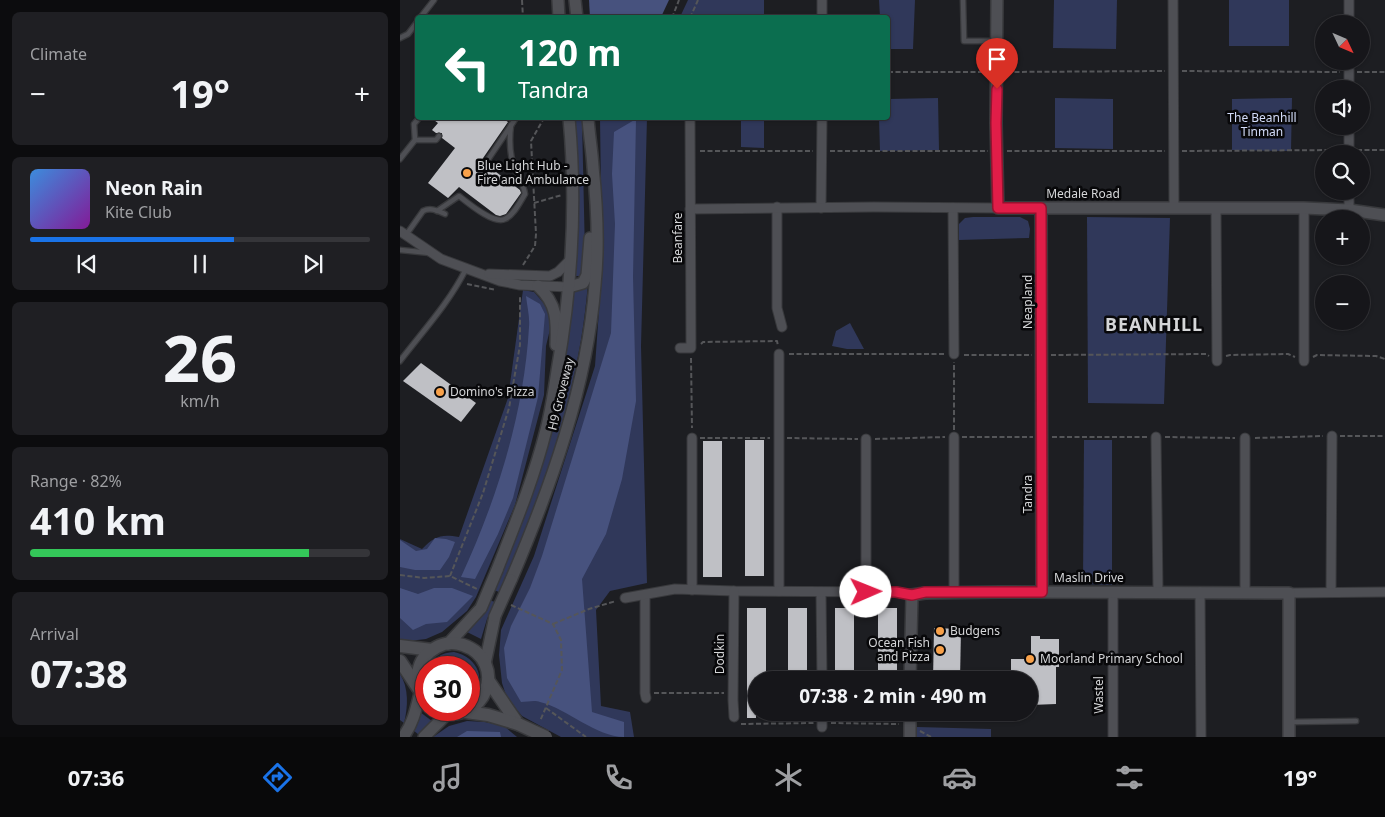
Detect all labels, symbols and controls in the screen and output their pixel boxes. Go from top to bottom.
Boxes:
north arrow [1315,15,1370,70]
map controls [1315,15,1370,330]
text: 120 m [518,29,621,76]
icon: left [435,35,500,100]
pin [976,38,1018,89]
text: Climate [30,43,87,65]
icon: arrive [983,45,1011,73]
text: 19° [170,67,230,119]
text: − [30,74,46,112]
text: + [354,74,370,112]
text: Tandra [518,74,589,104]
button: sound [1315,80,1370,135]
park label: The Beanhill Tinman [1227,109,1297,140]
button: search [1315,145,1370,200]
place label: Blue Light Hub - Fire and Ambulance [477,157,589,188]
marker: Blue Light Hub - Fire and Ambulance [461,167,473,179]
text: Neon Rain [105,175,203,201]
street label: Medale Road [1046,185,1120,202]
text: Kite Club [105,201,172,223]
button: + [1315,210,1370,265]
street label: Beanfare [669,212,686,264]
icon: previous [73,250,101,278]
icon: pause [186,250,214,278]
icon: next [299,250,327,278]
street label: Neapland [1019,275,1036,329]
button: − [1315,275,1370,330]
district label: BEANHILL [1105,312,1203,336]
text: 26 [163,313,237,401]
street label: H9 Groveway [543,355,578,432]
place label: Domino's Pizza [450,383,534,400]
marker: Domino's Pizza [434,386,446,398]
text: km/h [180,390,220,412]
text: Range · 82% [30,470,122,492]
street label: Tandra [1019,475,1036,513]
text: 410 km [30,494,166,546]
position arrow [839,565,891,617]
street label: Maslin Drive [1054,569,1124,586]
place label: Budgens [950,622,1000,639]
text: Arrival [30,623,79,645]
marker: Budgens [934,625,946,637]
street label: Dodkin [711,634,728,674]
place label: Ocean Fish and Pizza [868,634,930,665]
marker: Ocean Fish and Pizza [934,644,946,656]
text: 07:38 [30,647,128,699]
place label: Moorland Primary School [1040,650,1183,667]
marker: Moorland Primary School [1024,653,1036,665]
speed limit sign: 30 [415,656,480,721]
street label: Wastel [1090,676,1107,714]
text: 07:38 · 2 min · 490 m [799,683,987,709]
icon: directions [260,760,295,795]
icon: music [430,760,465,795]
icon: phone [601,760,636,795]
icon: climate [771,760,806,795]
icon: car [942,760,977,795]
icon: filters [1112,760,1147,795]
text: 07:36 [68,762,124,792]
text: 19° [1283,762,1317,792]

